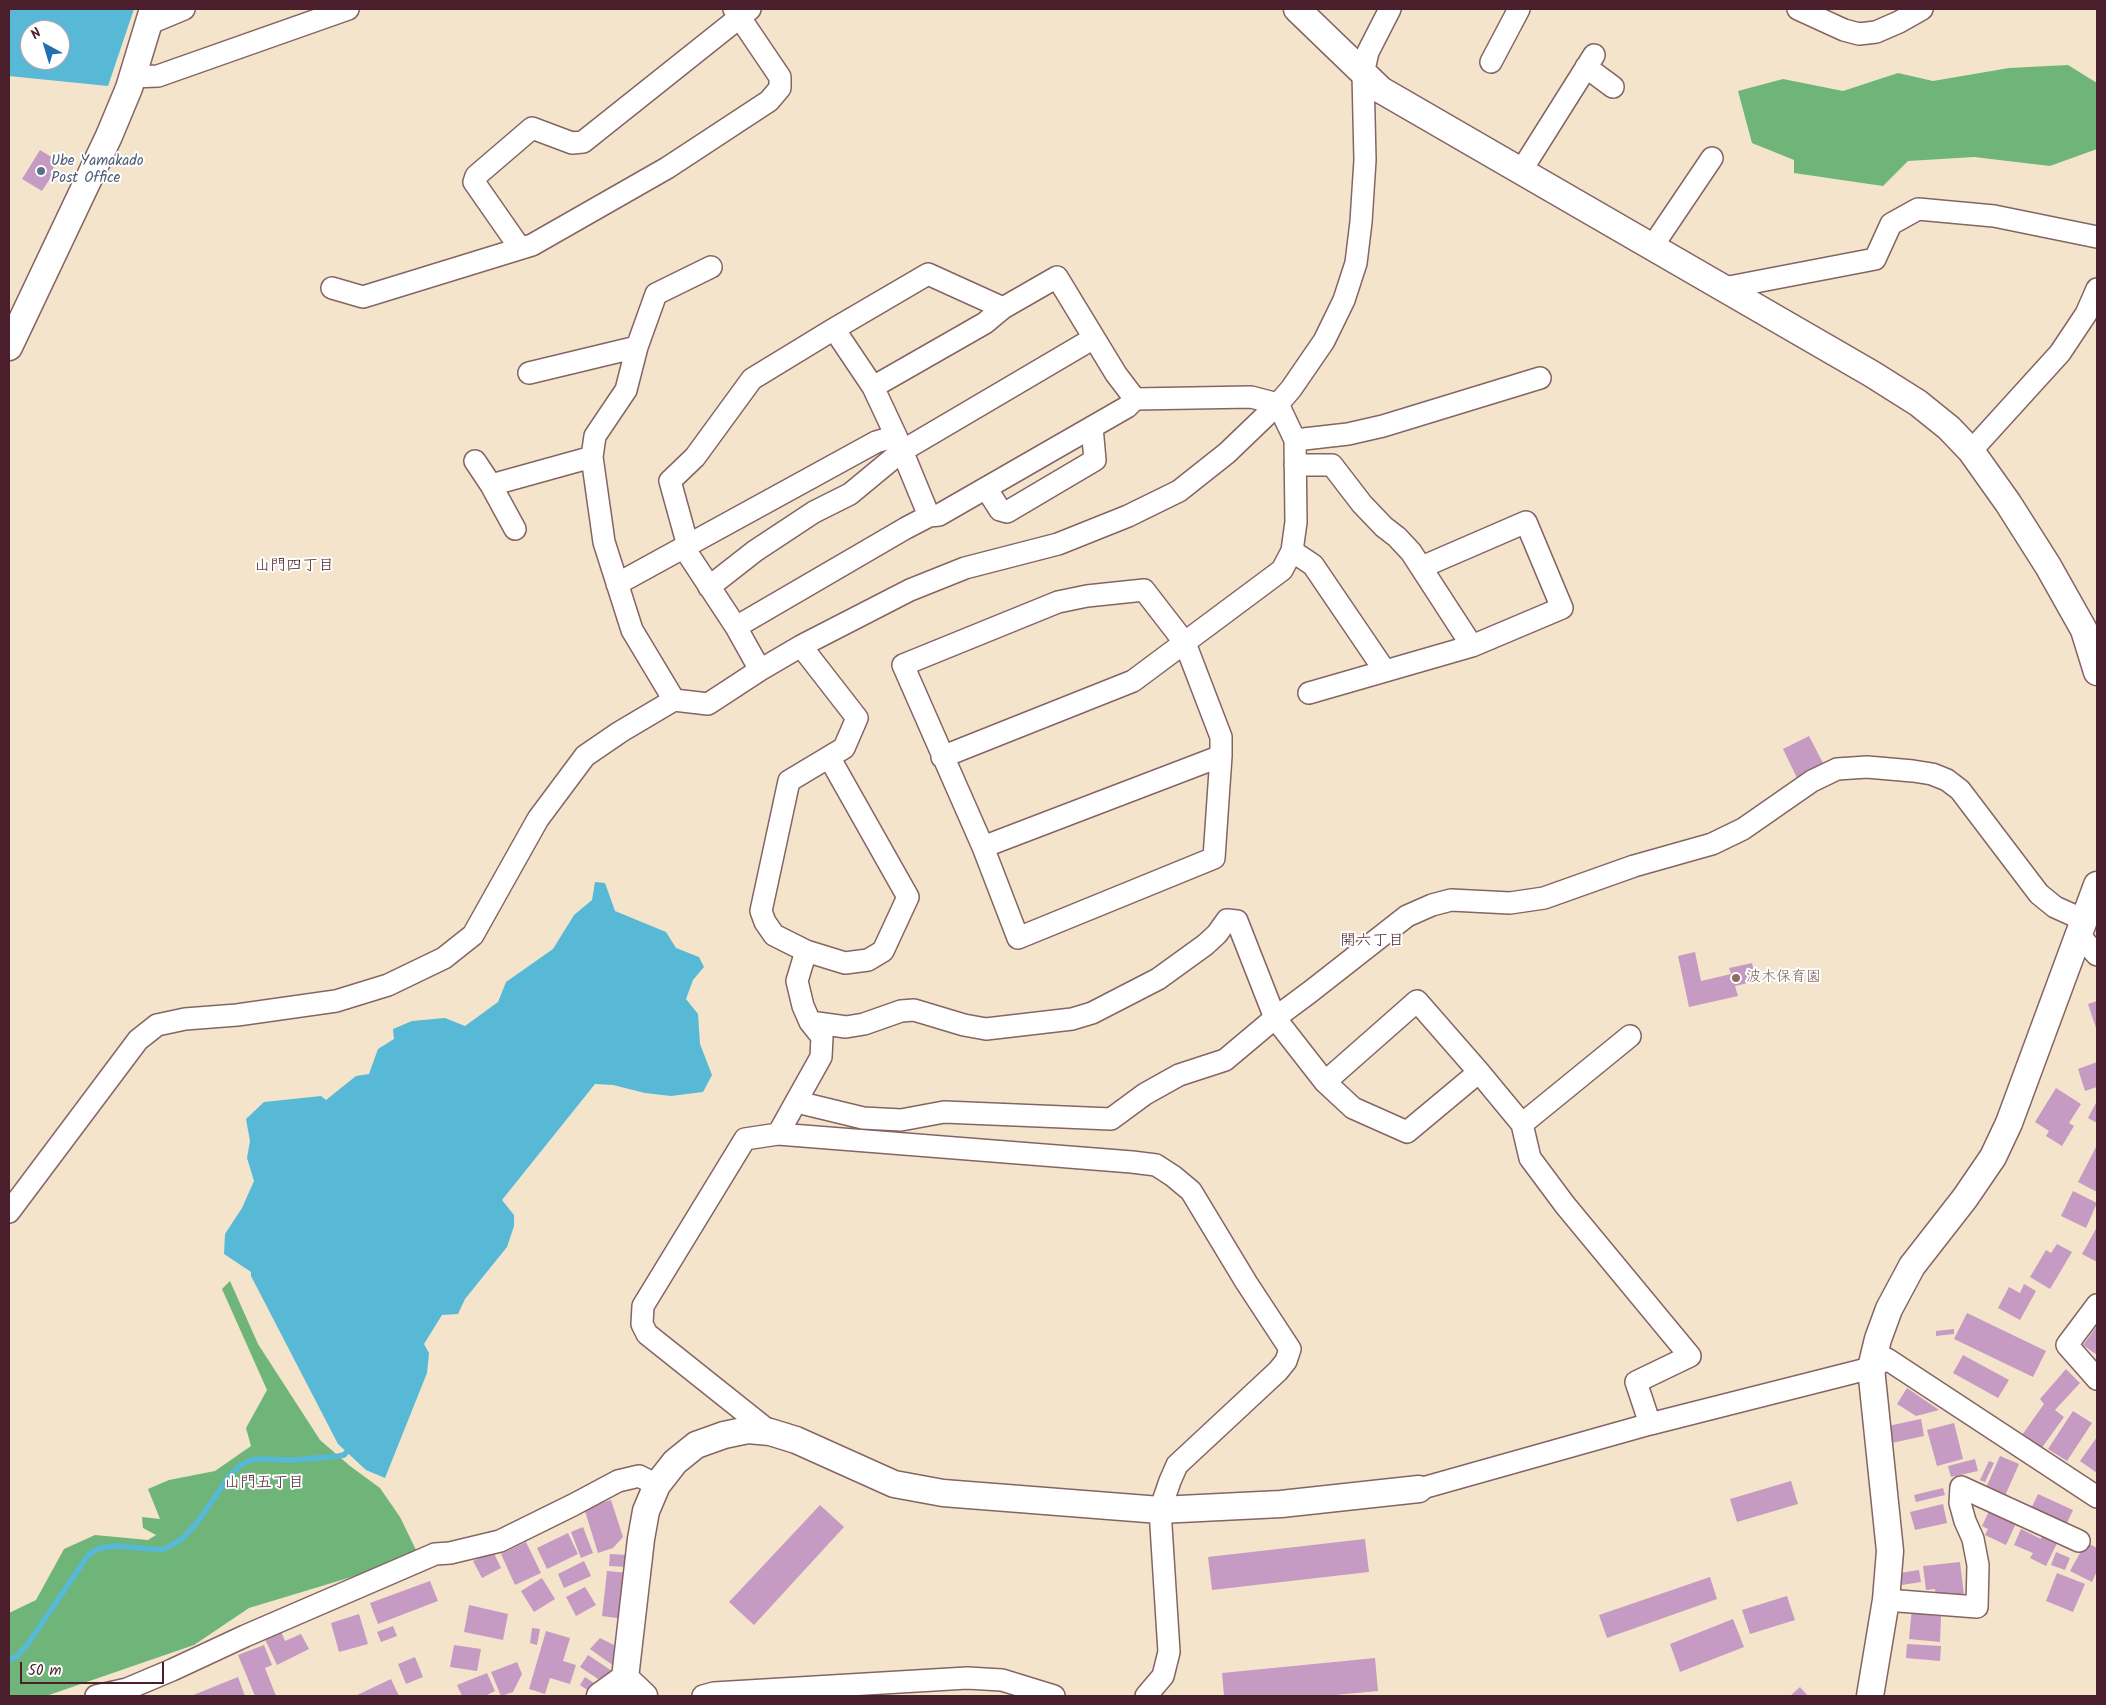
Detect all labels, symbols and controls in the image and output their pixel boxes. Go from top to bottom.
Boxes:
north arrow [20,20,70,70]
text: N [26,23,47,45]
place label: Ube Yamakado Post Office [51,153,144,188]
marker: Ube Yamakado Post Office [35,165,47,177]
district label: 山門四丁目 [254,557,334,577]
district label: 開六丁目 [1340,932,1404,952]
place label: 波木保育園 [1746,969,1821,987]
marker: 波木保育園 [1730,972,1742,984]
district label: 山門五丁目 [224,1474,304,1494]
scale bar [22,1652,166,1684]
text: 50 m [28,1659,62,1683]

